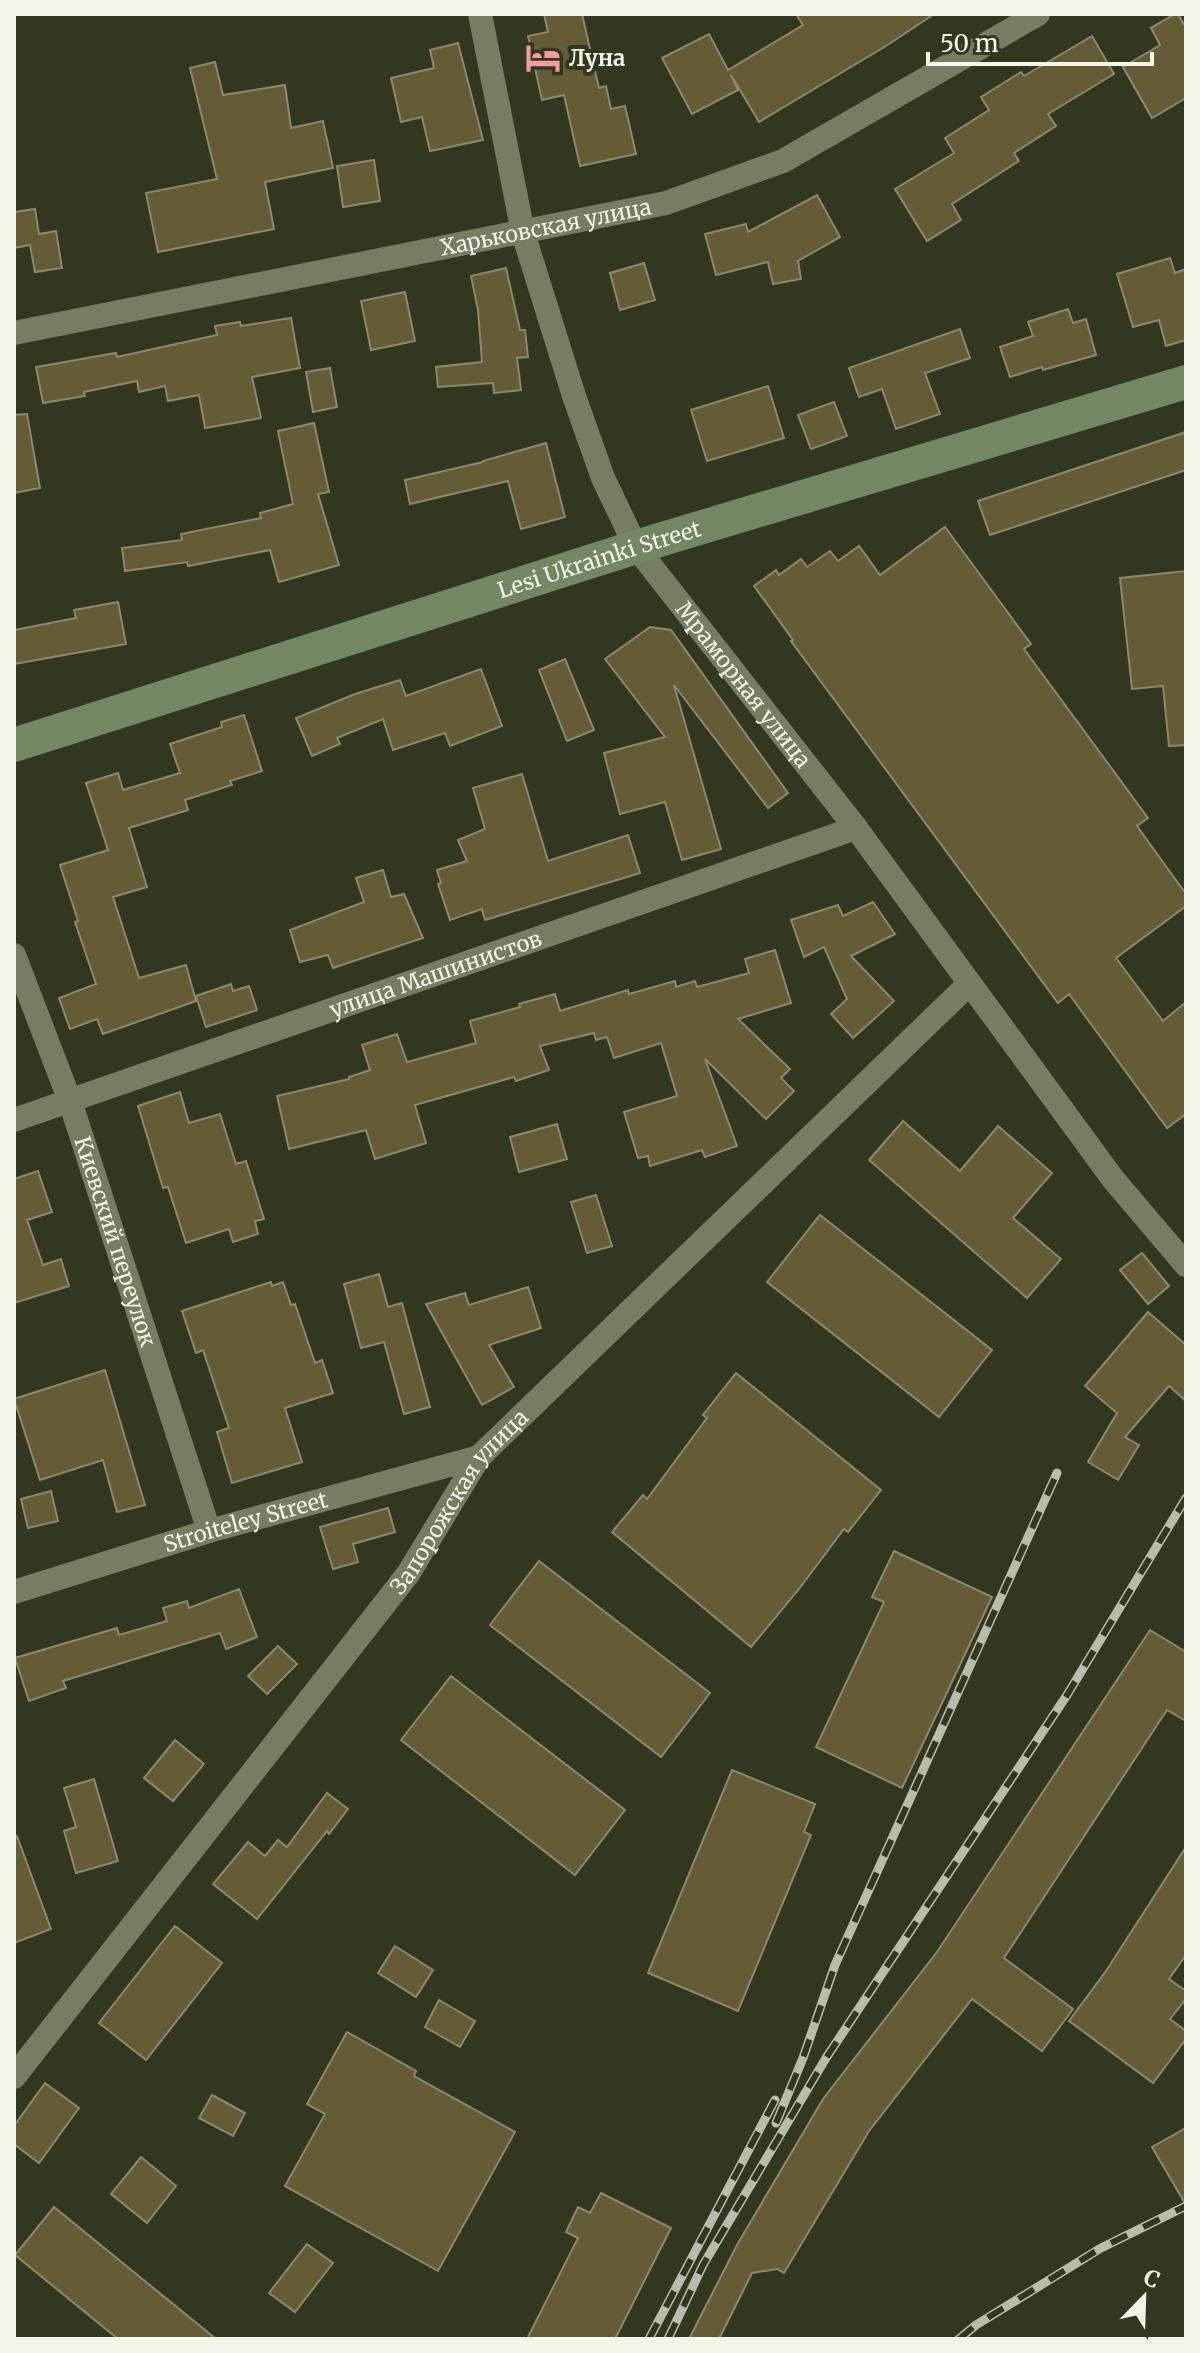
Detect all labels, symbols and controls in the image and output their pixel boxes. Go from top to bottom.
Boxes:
scale bar [928,16,1152,66]
text: 50 m [940,28,999,59]
hotel icon: Луна [524,39,562,77]
place label: Луна [569,44,625,72]
street label: Харьковская улица [437,192,654,262]
street label: Lesi Ukrainki Street [494,514,705,604]
street label: Мраморная улица [670,596,818,773]
street label: улица Машинистов [326,924,545,1024]
street label: Киевский переулок [68,1133,162,1350]
street label: Запорожская улица [384,1403,534,1600]
street label: Stroiteley Street [160,1485,331,1558]
north arrow [1104,2257,1184,2337]
text: С [1140,2263,1164,2294]

